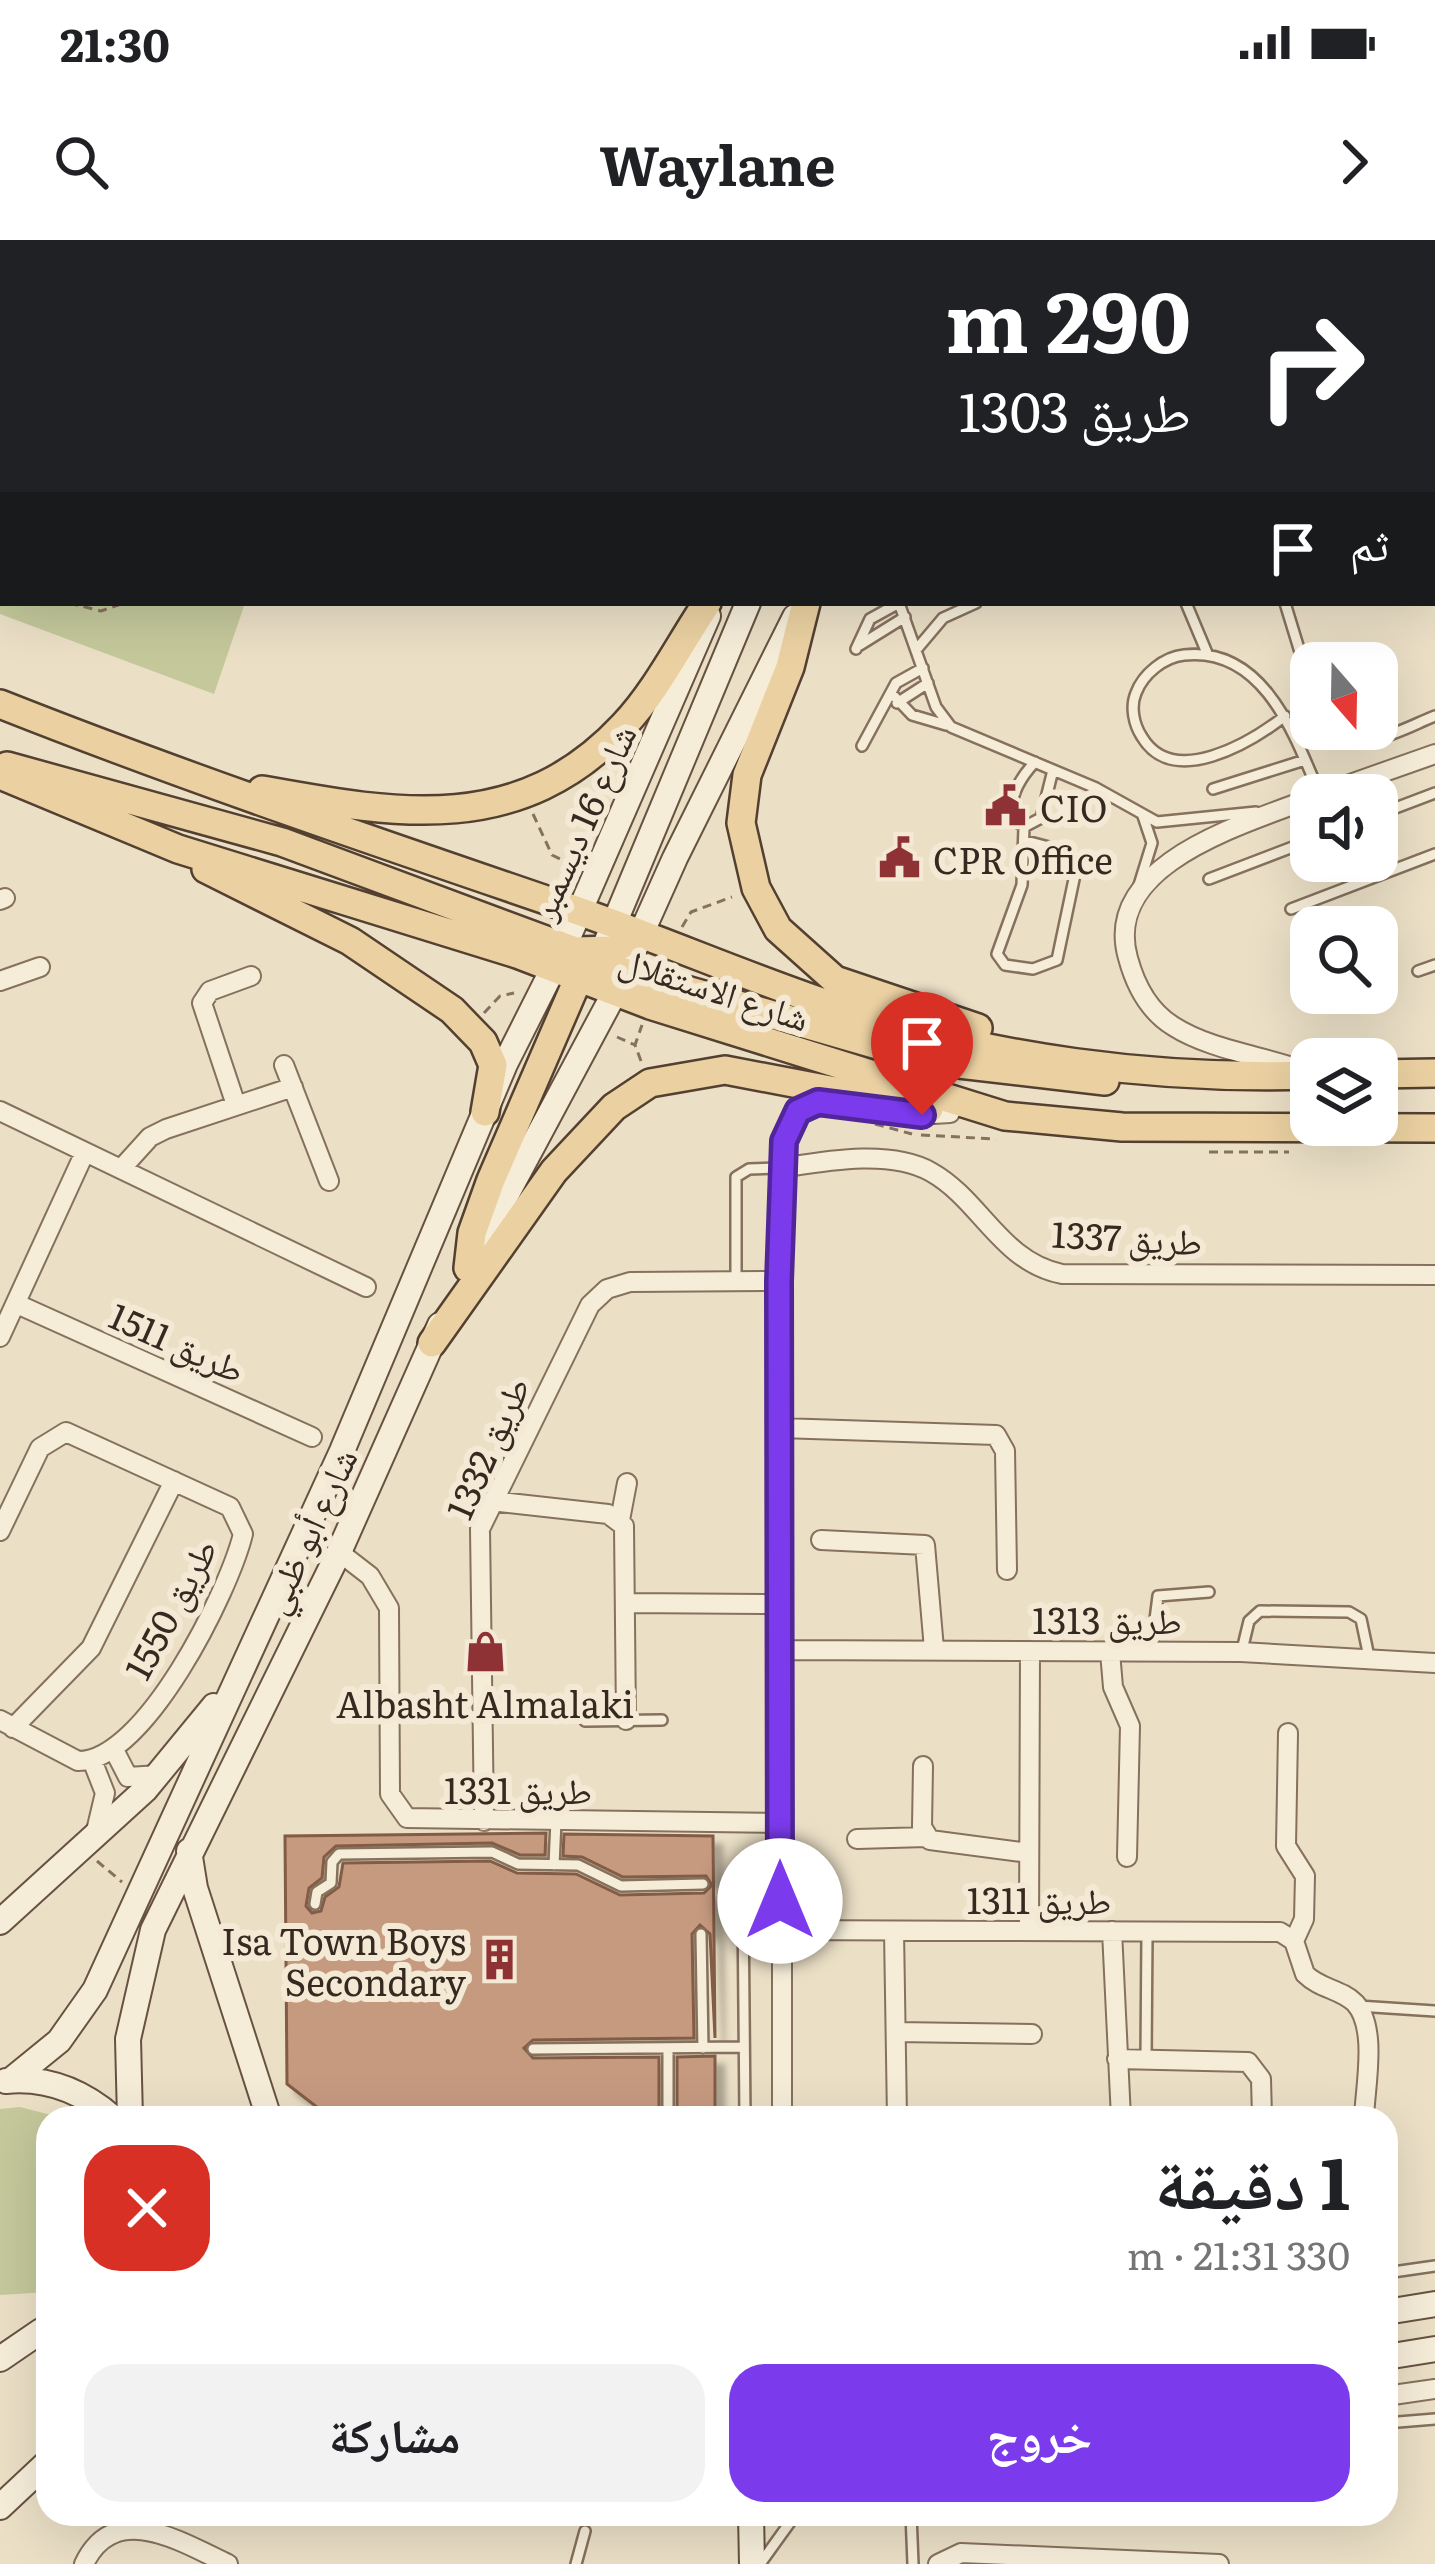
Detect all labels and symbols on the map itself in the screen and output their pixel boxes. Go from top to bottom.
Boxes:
north arrow [1290,642,1398,750]
street label: شارع 16 ديسمبر [514,715,647,928]
place label: CIO [1040,780,1107,833]
public building icon: CIO [983,783,1029,829]
place label: CPR Office [933,832,1113,885]
public building icon: CPR Office [876,835,922,881]
street label: شارع الاستقلال [613,931,817,1043]
pin [871,992,973,1115]
street label: طريق 1337 [1050,1206,1204,1266]
street label: طريق 1511 [102,1288,254,1394]
street label: طريق 1332 [431,1367,541,1527]
street label: شارع أبو ظبي [246,1439,373,1624]
street label: طريق 1550 [110,1528,228,1688]
street label: طريق 1313 [1032,1592,1182,1645]
shop icon: Albasht Almalaki [462,1629,508,1675]
place label: Albasht Almalaki [336,1676,634,1729]
street label: طريق 1331 [444,1762,592,1815]
position arrow [717,1838,843,1964]
street label: طريق 1311 [967,1872,1111,1925]
place label: Isa Town Boys Secondary [221,1913,466,2007]
building icon: Isa Town Boys Secondary [477,1937,523,1983]

